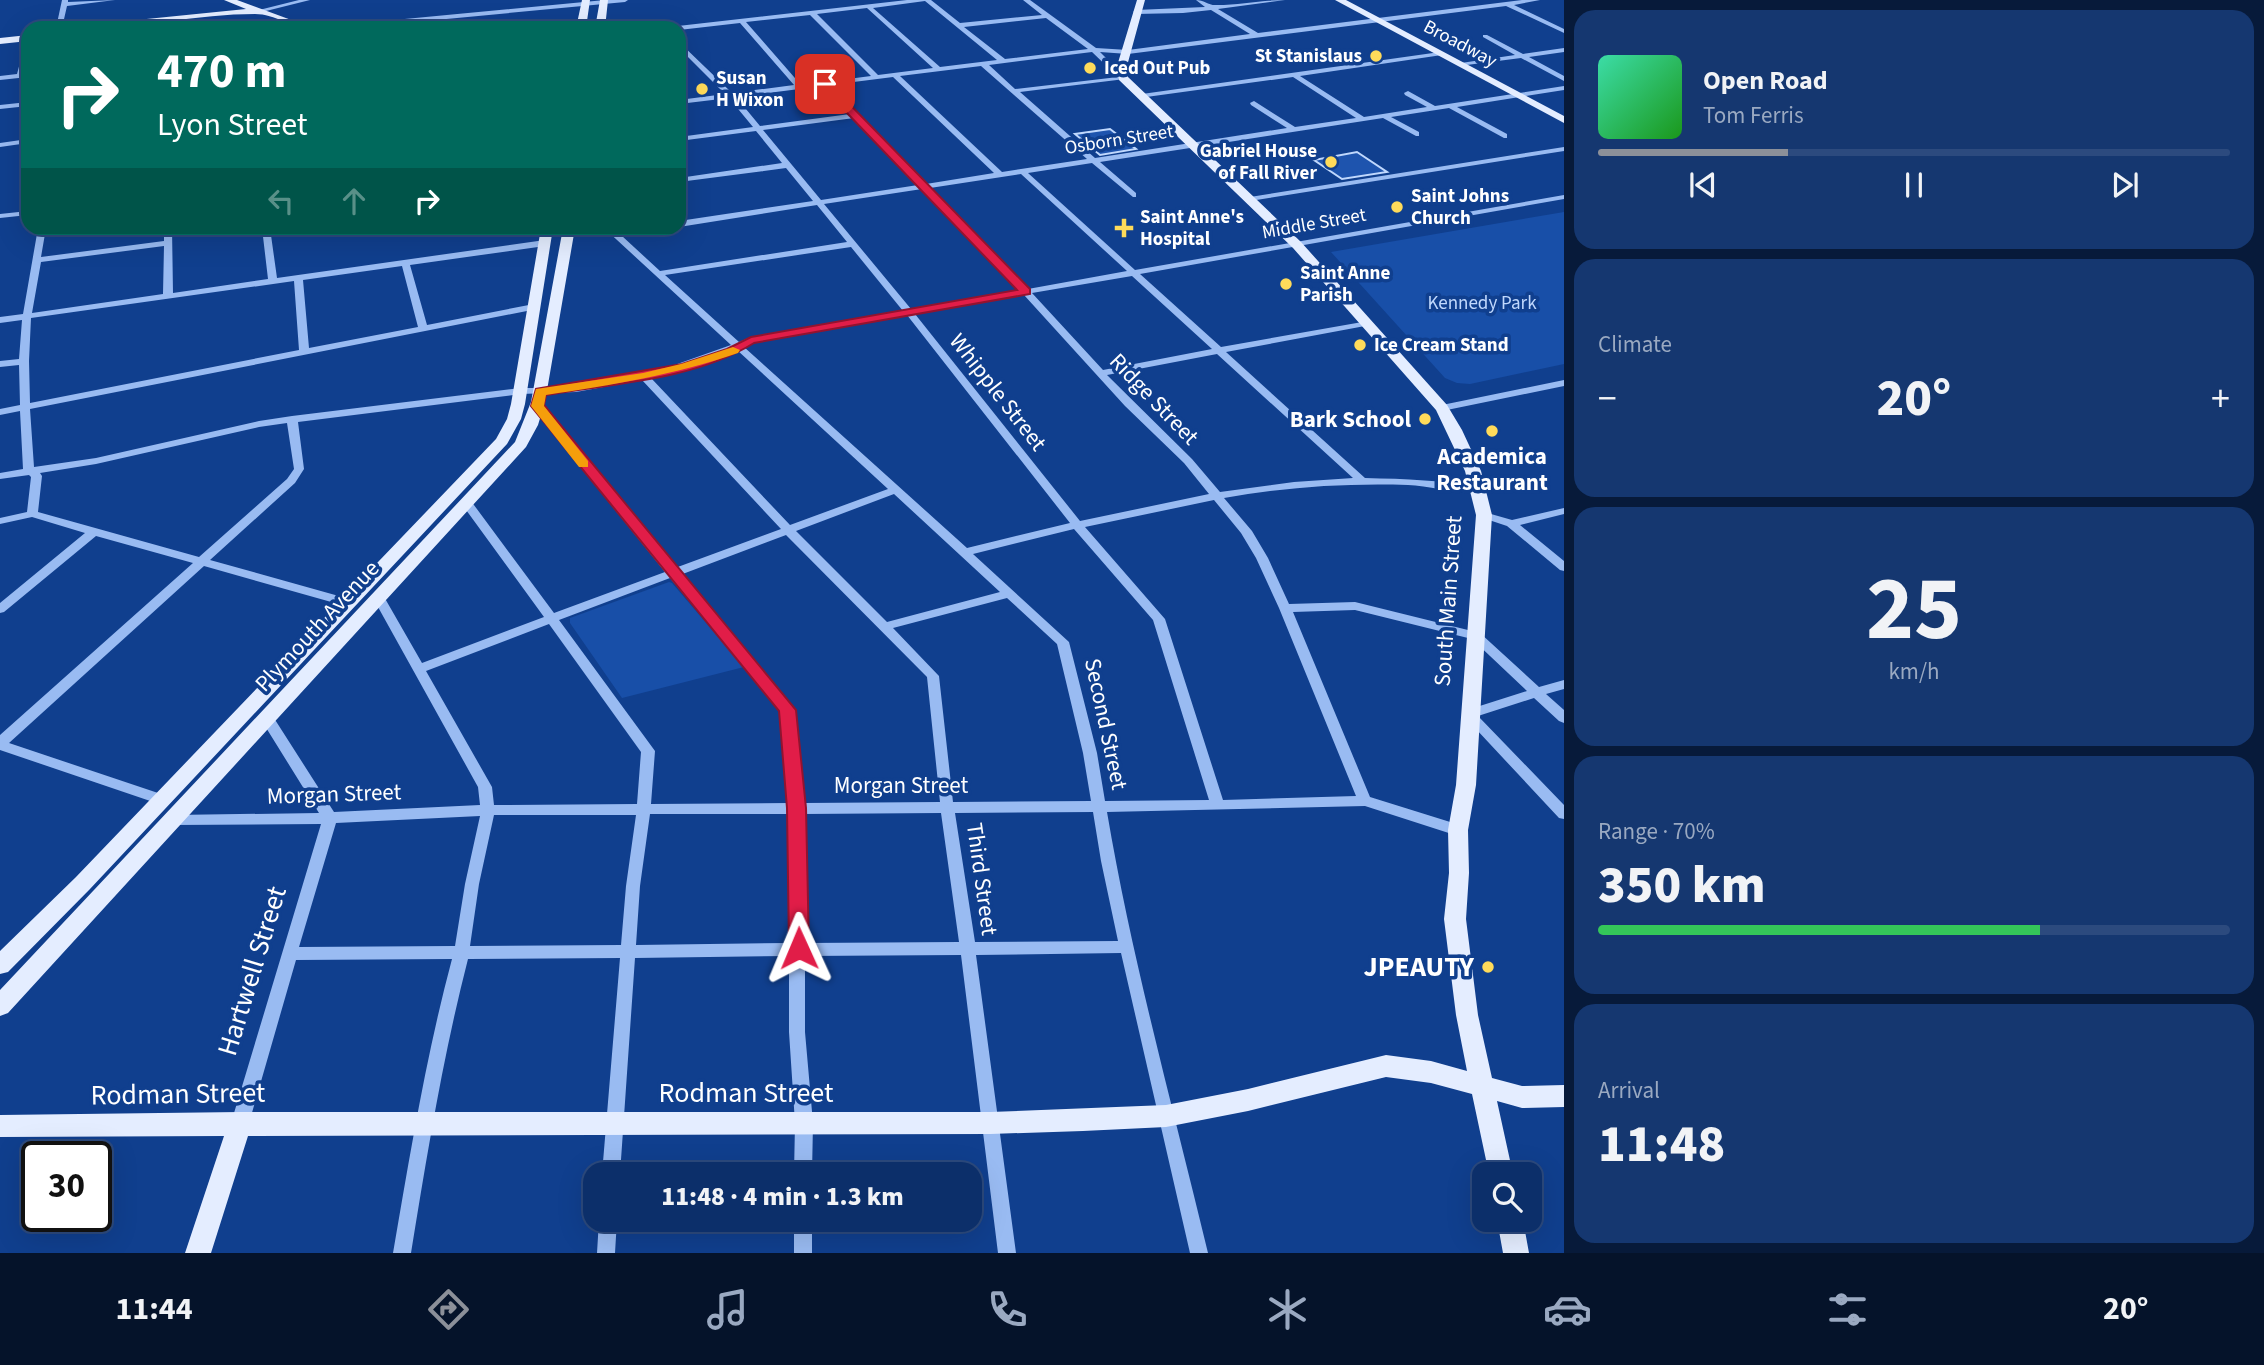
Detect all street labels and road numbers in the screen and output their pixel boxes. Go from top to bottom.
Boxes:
street label: Broadway [1418,13,1502,75]
street label: Osborn Street [1063,118,1176,162]
street label: Middle Street [1260,201,1369,246]
street label: Whipple Street [942,326,1055,458]
street label: Ridge Street [1102,346,1206,452]
street label: South Main Street [1426,514,1470,687]
street label: Plymouth Avenue [247,553,387,699]
street label: Second Street [1076,655,1136,793]
street label: Morgan Street [834,769,968,802]
street label: Morgan Street [266,775,402,813]
street label: Third Street [958,821,1006,938]
street label: Hartwell Street [207,881,297,1061]
street label: Rodman Street [90,1072,266,1116]
street label: Rodman Street [659,1073,834,1113]

